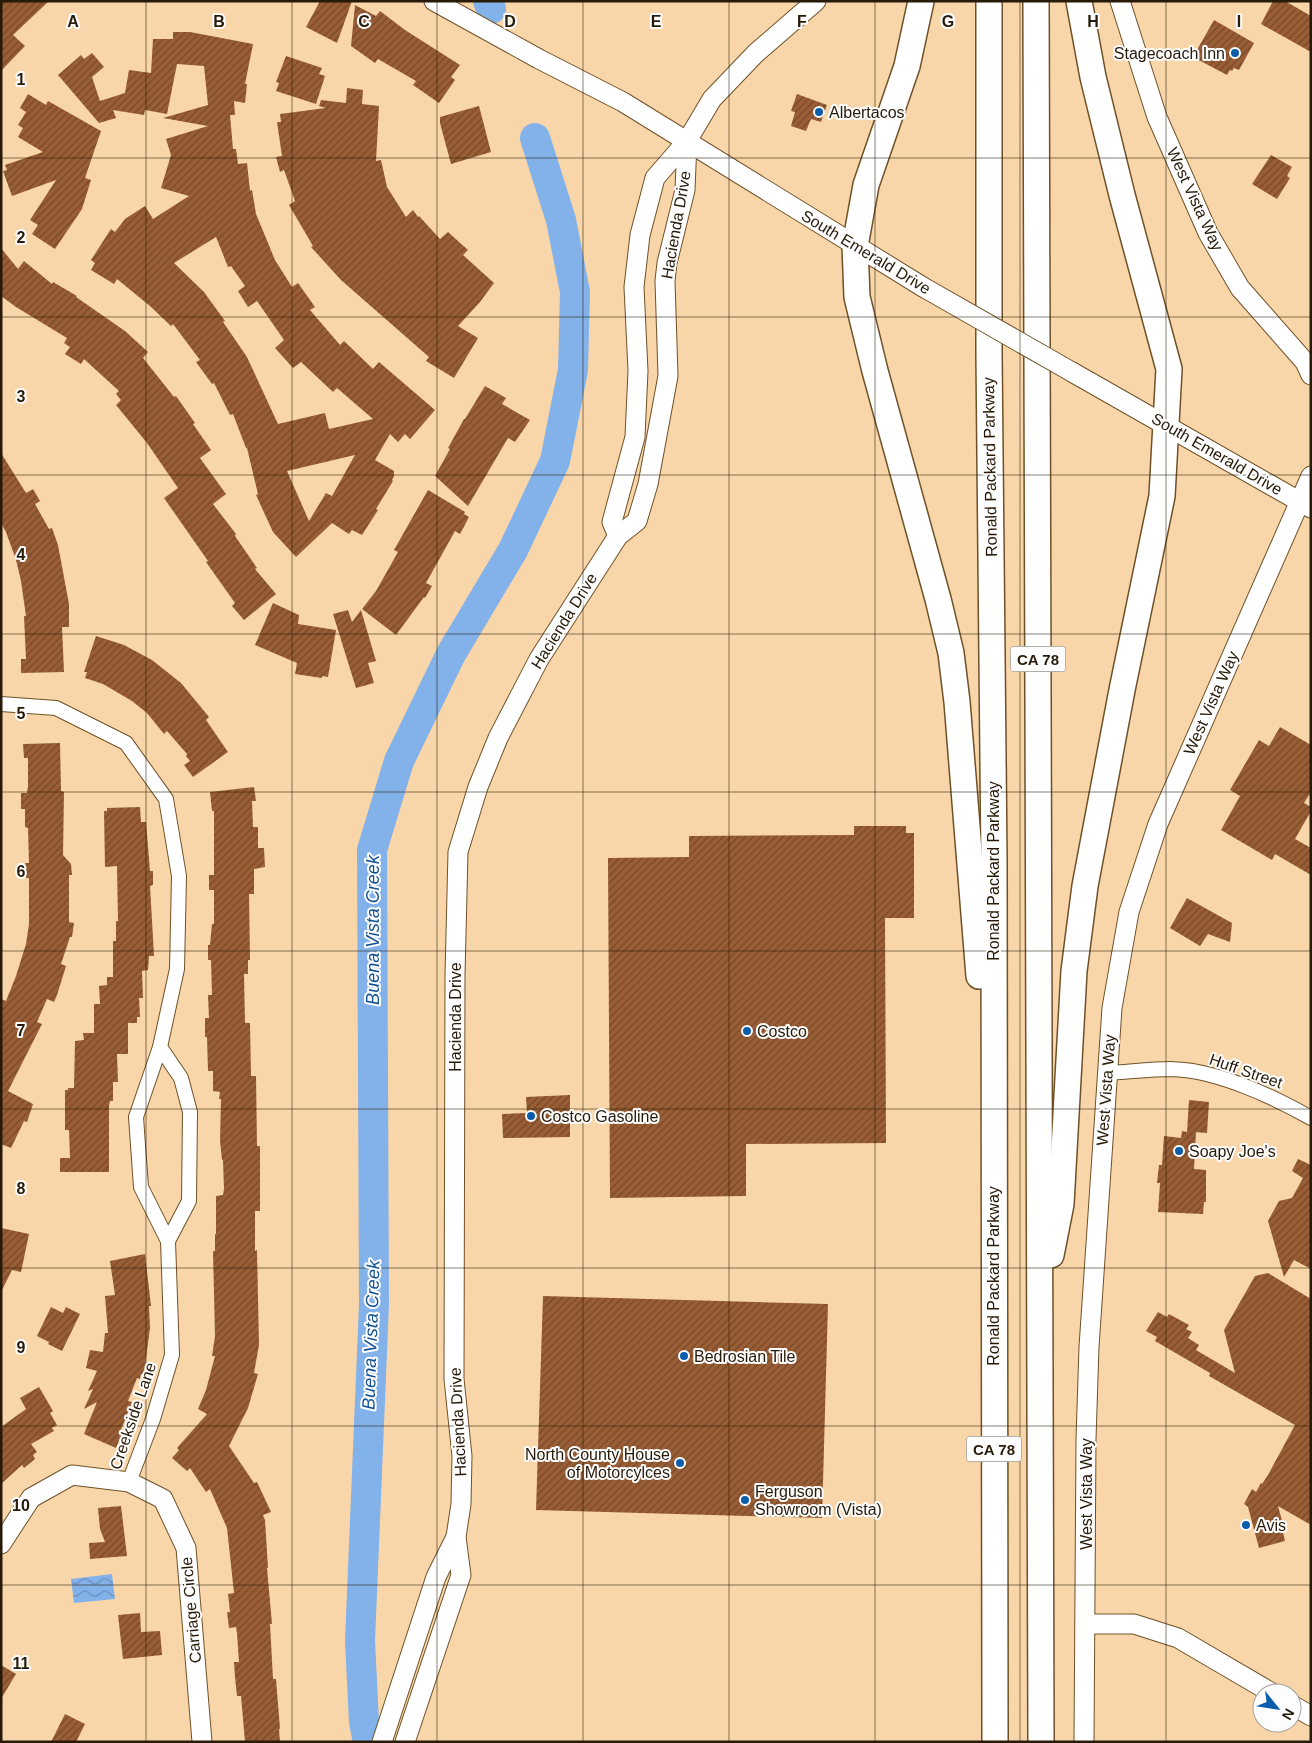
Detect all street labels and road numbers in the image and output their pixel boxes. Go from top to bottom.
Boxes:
street label: West Vista Way [1164,145,1226,253]
street label: Hacienda Drive [658,170,694,280]
street label: South Emerald Drive [798,207,934,297]
street label: Ronald Packard Parkway [980,377,1000,557]
street label: South Emerald Drive [1149,410,1285,498]
street label: Hacienda Drive [528,570,600,672]
road number: CA 78 [1010,646,1066,672]
street label: West Vista Way [1181,649,1241,757]
street label: Ronald Packard Parkway [985,781,1002,961]
street label: Hacienda Drive [447,962,464,1072]
street label: West Vista Way [1094,1034,1118,1146]
street label: Huff Street [1207,1051,1285,1092]
street label: Ronald Packard Parkway [985,1186,1002,1366]
street label: Creekside Lane [107,1360,159,1472]
street label: Hacienda Drive [447,1367,469,1477]
road number: CA 78 [966,1436,1022,1462]
street label: West Vista Way [1078,1438,1095,1550]
street label: Carriage Circle [178,1556,204,1664]

